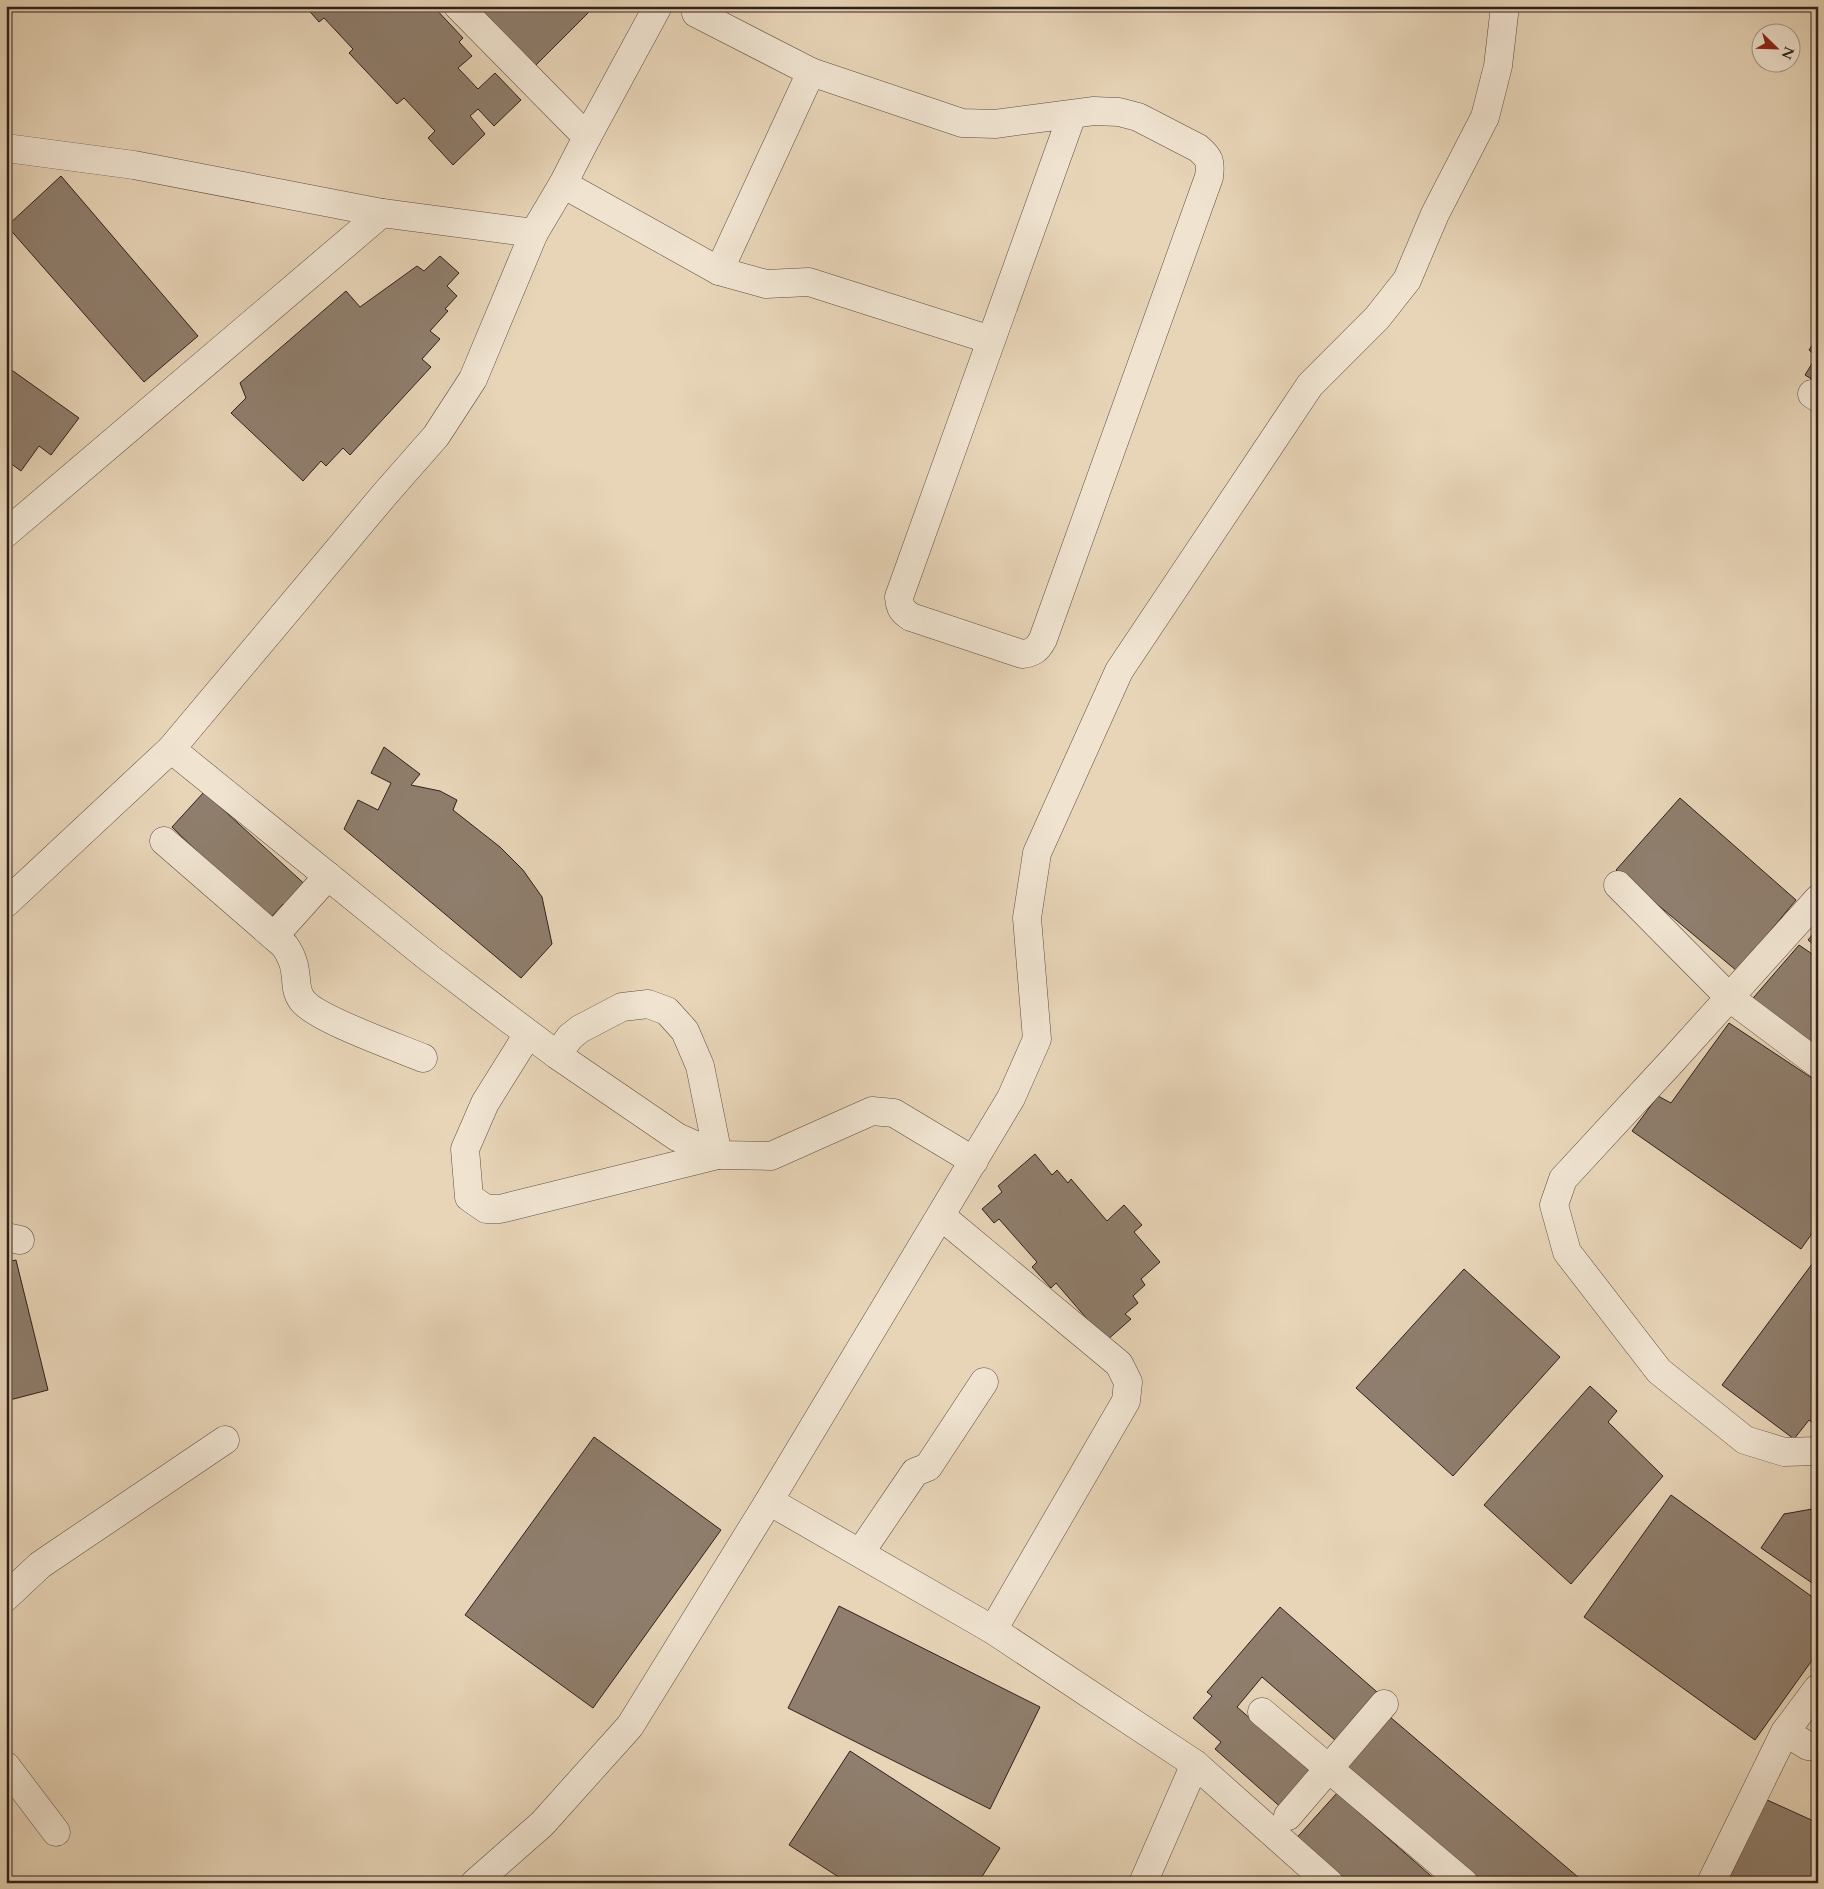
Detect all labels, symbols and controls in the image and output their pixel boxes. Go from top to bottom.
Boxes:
north arrow [1752,22,1802,72]
text: N [1776,44,1799,62]

